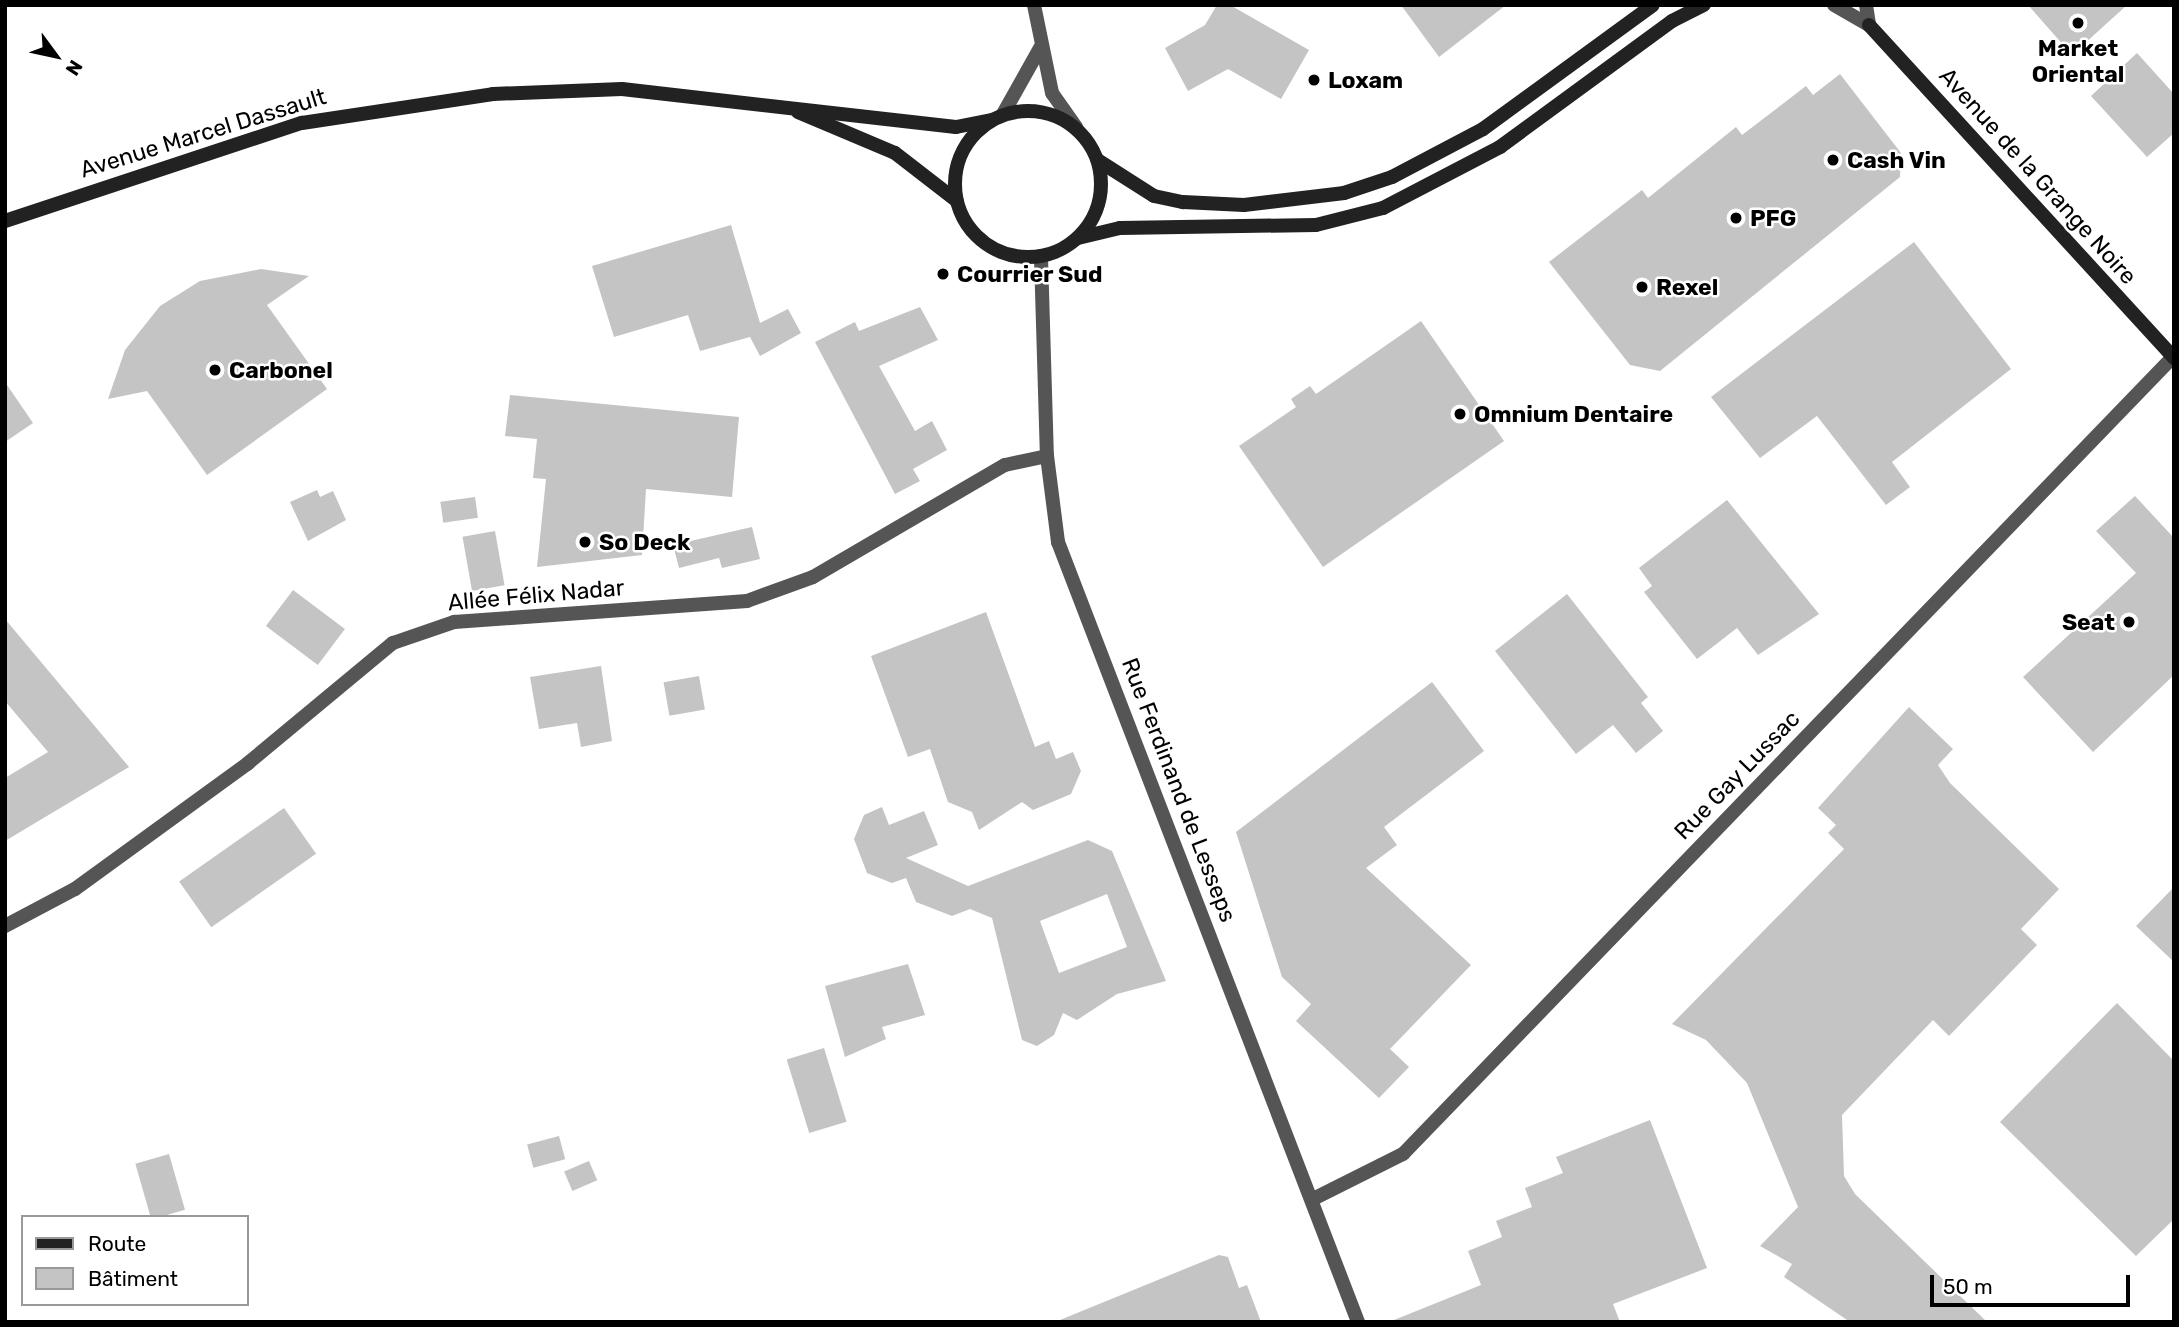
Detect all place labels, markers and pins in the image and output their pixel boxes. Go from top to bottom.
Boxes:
marker: Market Oriental [2070,15,2086,31]
place label: Market Oriental [2032,34,2124,88]
place label: Loxam [1328,66,1403,94]
marker: Loxam [1306,72,1322,88]
place label: Cash Vin [1847,146,1946,174]
marker: Cash Vin [1825,152,1841,168]
place label: PFG [1750,204,1796,232]
marker: PFG [1728,210,1744,226]
place label: Courrier Sud [957,260,1103,288]
marker: Courrier Sud [935,266,951,282]
place label: Rexel [1656,273,1718,301]
marker: Rexel [1634,279,1650,295]
place label: Carbonel [229,356,333,384]
marker: Carbonel [207,362,223,378]
place label: Omnium Dentaire [1474,400,1673,428]
marker: Omnium Dentaire [1452,406,1468,422]
place label: So Deck [599,528,690,556]
marker: So Deck [577,534,593,550]
place label: Seat [2062,608,2115,636]
marker: Seat [2121,614,2137,630]

